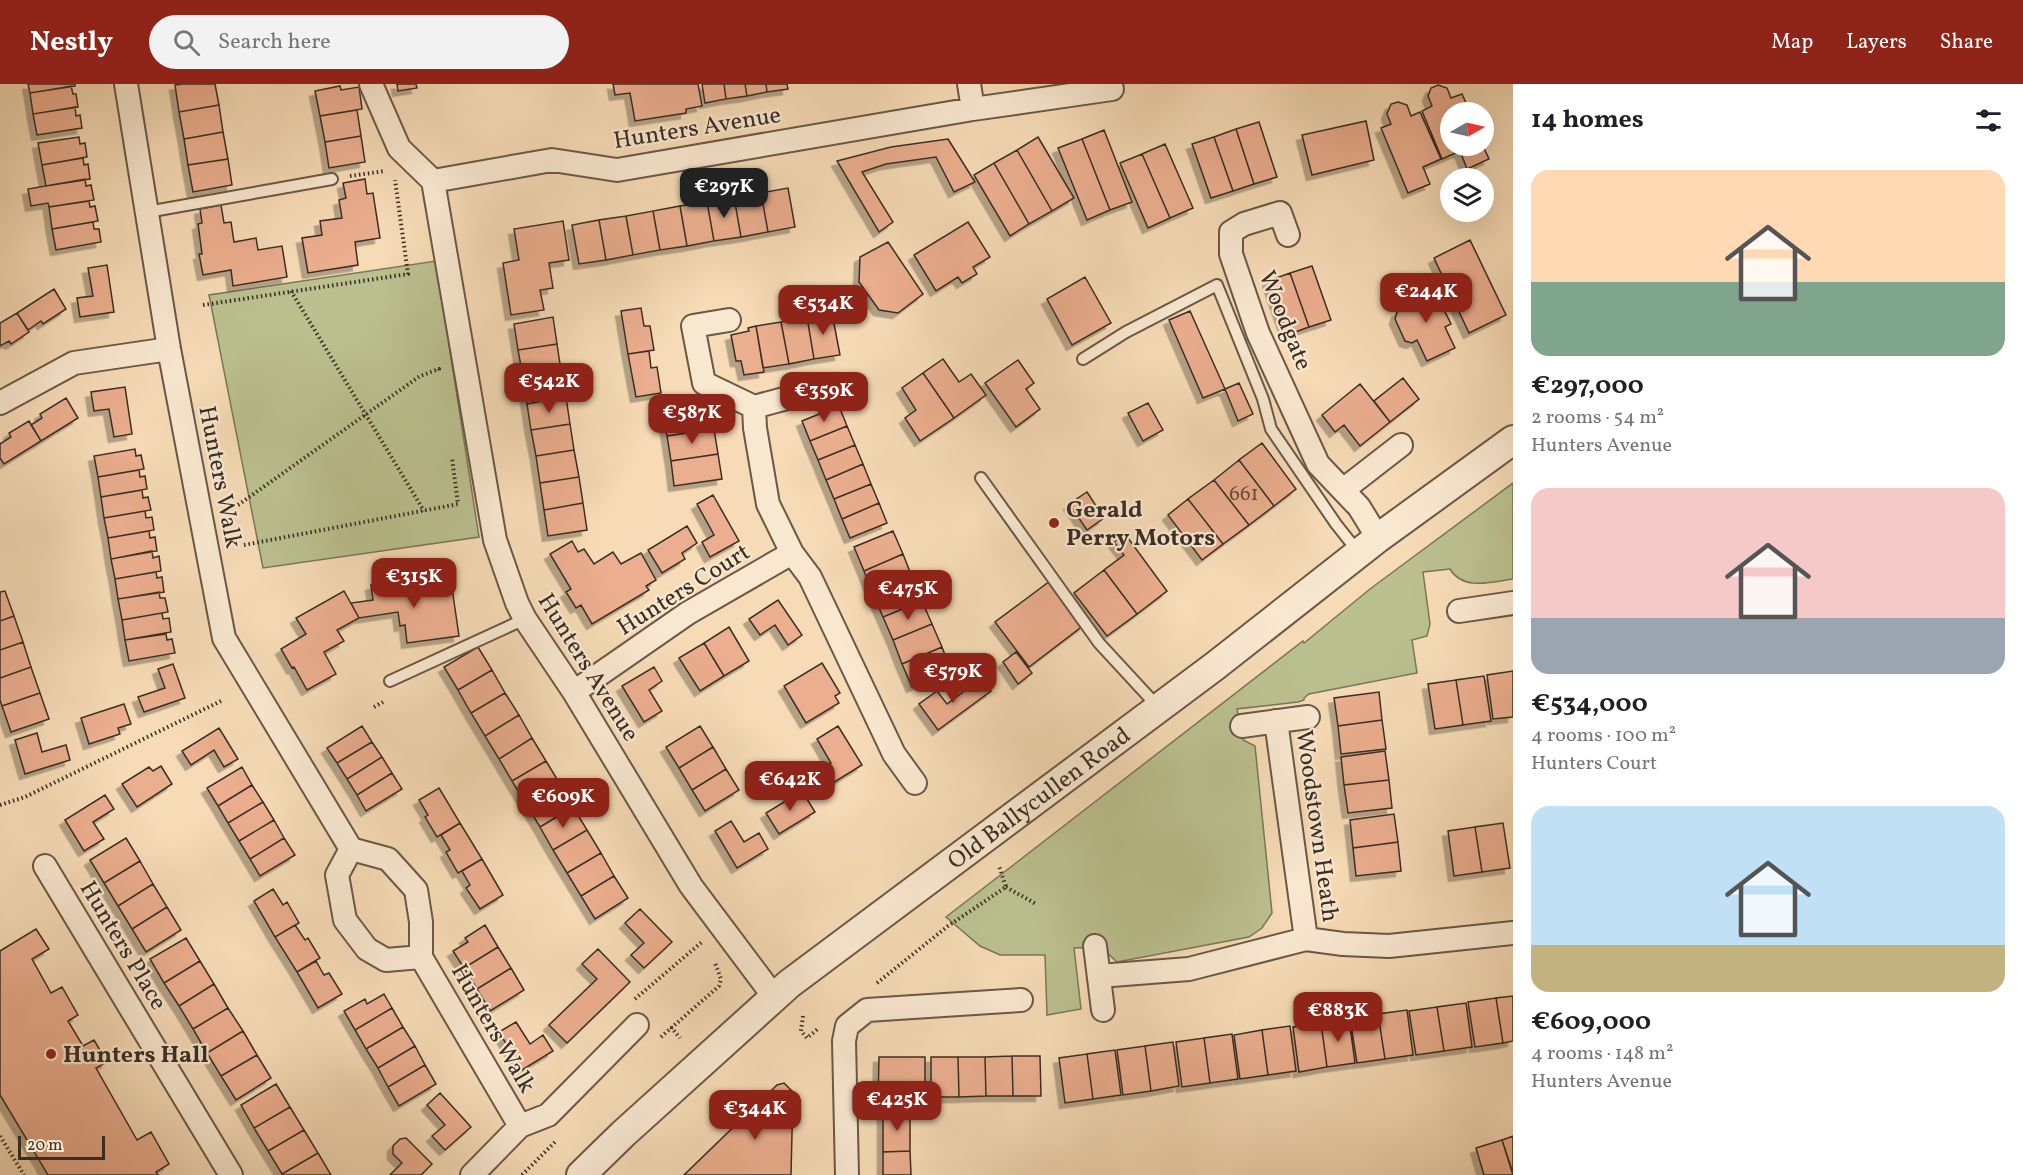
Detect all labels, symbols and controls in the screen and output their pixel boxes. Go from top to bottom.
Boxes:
search box [149,15,569,69]
text: Nestly [30,23,113,62]
icon: search [170,26,203,59]
text: Search here [218,27,331,58]
text: Map [1771,28,1813,57]
text: Layers [1846,28,1907,57]
text: Share [1940,28,1993,57]
street label: Hunters Avenue [611,99,784,159]
north arrow [1440,102,1494,156]
map controls [1440,102,1494,222]
text: 14 homes [1531,102,1644,138]
icon: filters [1972,104,2005,137]
pin: €297K [682,168,766,219]
button: layers [1440,168,1494,222]
text: €297K [694,173,754,201]
icon: home [1714,209,1822,317]
street label: Woodgate [1249,266,1320,376]
pin: €244K [1384,273,1468,324]
text: €244K [1394,278,1458,306]
pin: €534K [781,285,865,336]
text: €534K [792,290,854,318]
pin: €542K [507,363,591,414]
text: €542K [518,368,580,396]
text: €297,000 [1531,368,1644,404]
pin: €359K [782,372,866,423]
text: €359K [794,377,854,405]
pin: €587K [650,394,734,445]
text: €587K [662,399,722,427]
street label: Hunters Walk [189,403,250,552]
text: 2 rooms · 54 m² [1531,404,1664,432]
text: Hunters Avenue [1531,432,1672,460]
house number: 661 [1229,480,1259,509]
place label: Gerald Perry Motors [1066,494,1215,556]
marker: Gerald Perry Motors [1047,516,1061,530]
icon: home [1714,527,1822,635]
street label: Hunters Court [611,536,757,645]
pin: €315K [372,558,456,609]
text: €315K [385,563,443,591]
pin: €475K [866,570,950,621]
text: €475K [878,575,938,603]
street label: Hunters Avenue [528,587,647,749]
pin: €579K [911,653,995,704]
text: €579K [923,658,983,686]
text: €534,000 [1531,686,1648,722]
street label: Old Ballycullen Road [941,720,1138,879]
text: 4 rooms · 100 m² [1531,722,1676,750]
street label: Woodstown Heath [1286,728,1346,925]
text: Hunters Court [1531,750,1657,778]
pin: €642K [748,761,832,812]
text: €642K [759,766,821,794]
pin: €609K [521,778,605,829]
text: €609K [531,783,595,811]
icon: home [1714,845,1822,953]
street label: Hunters Place [70,875,174,1017]
street label: Hunters Walk [441,958,543,1100]
pin: €883K [1296,992,1380,1043]
text: €883K [1307,997,1369,1025]
text: €609,000 [1531,1004,1651,1040]
place label: Hunters Hall [63,1039,209,1073]
text: 4 rooms · 148 m² [1531,1040,1673,1068]
marker: Hunters Hall [44,1047,58,1061]
text: Hunters Avenue [1531,1068,1672,1096]
pin: €425K [855,1081,939,1132]
text: €425K [866,1086,928,1114]
pin: €344K [713,1090,797,1141]
text: €344K [723,1095,787,1123]
scale bar [18,1133,105,1160]
text: 20 m [27,1135,62,1157]

